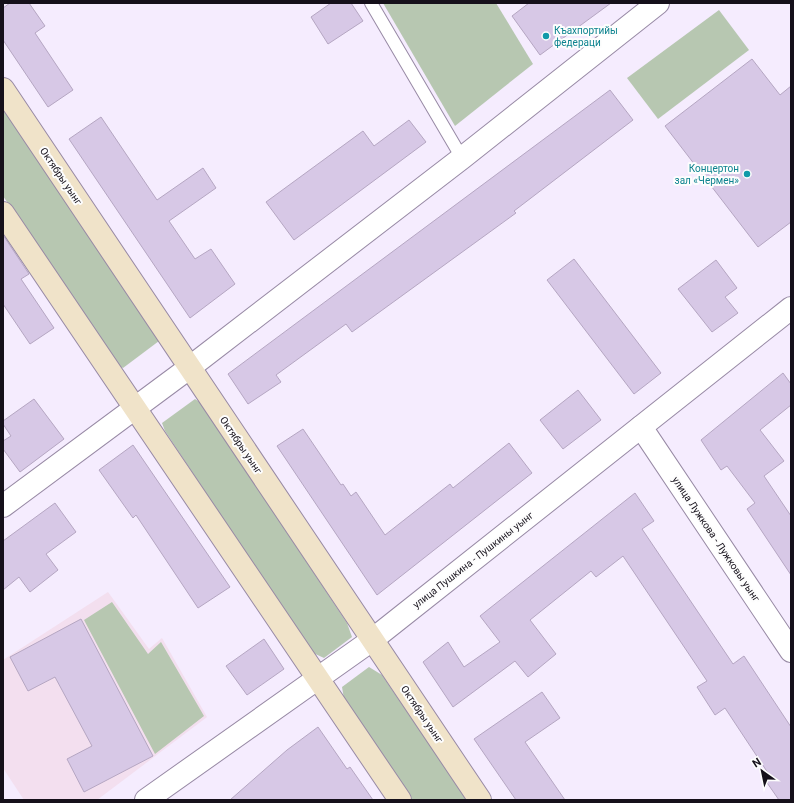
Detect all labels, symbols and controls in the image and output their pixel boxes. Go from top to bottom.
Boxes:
place label: Къахпортийы федераци [554,25,618,48]
marker: Къахпортийы федераци [541,31,551,41]
street label: Октябры уынг [38,145,85,207]
place label: Концертон зал «Чермен» [675,163,739,186]
marker: Концертон зал «Чермен» [742,169,752,179]
street label: Октябры уынг [218,414,265,476]
street label: улица Лужкова - Лужковы уынг [670,474,762,604]
street label: улица Пушкина - Пушкины уынг [411,509,536,610]
street label: Октябры уынг [399,683,446,745]
north arrow [742,751,782,791]
text: N [750,755,764,771]

